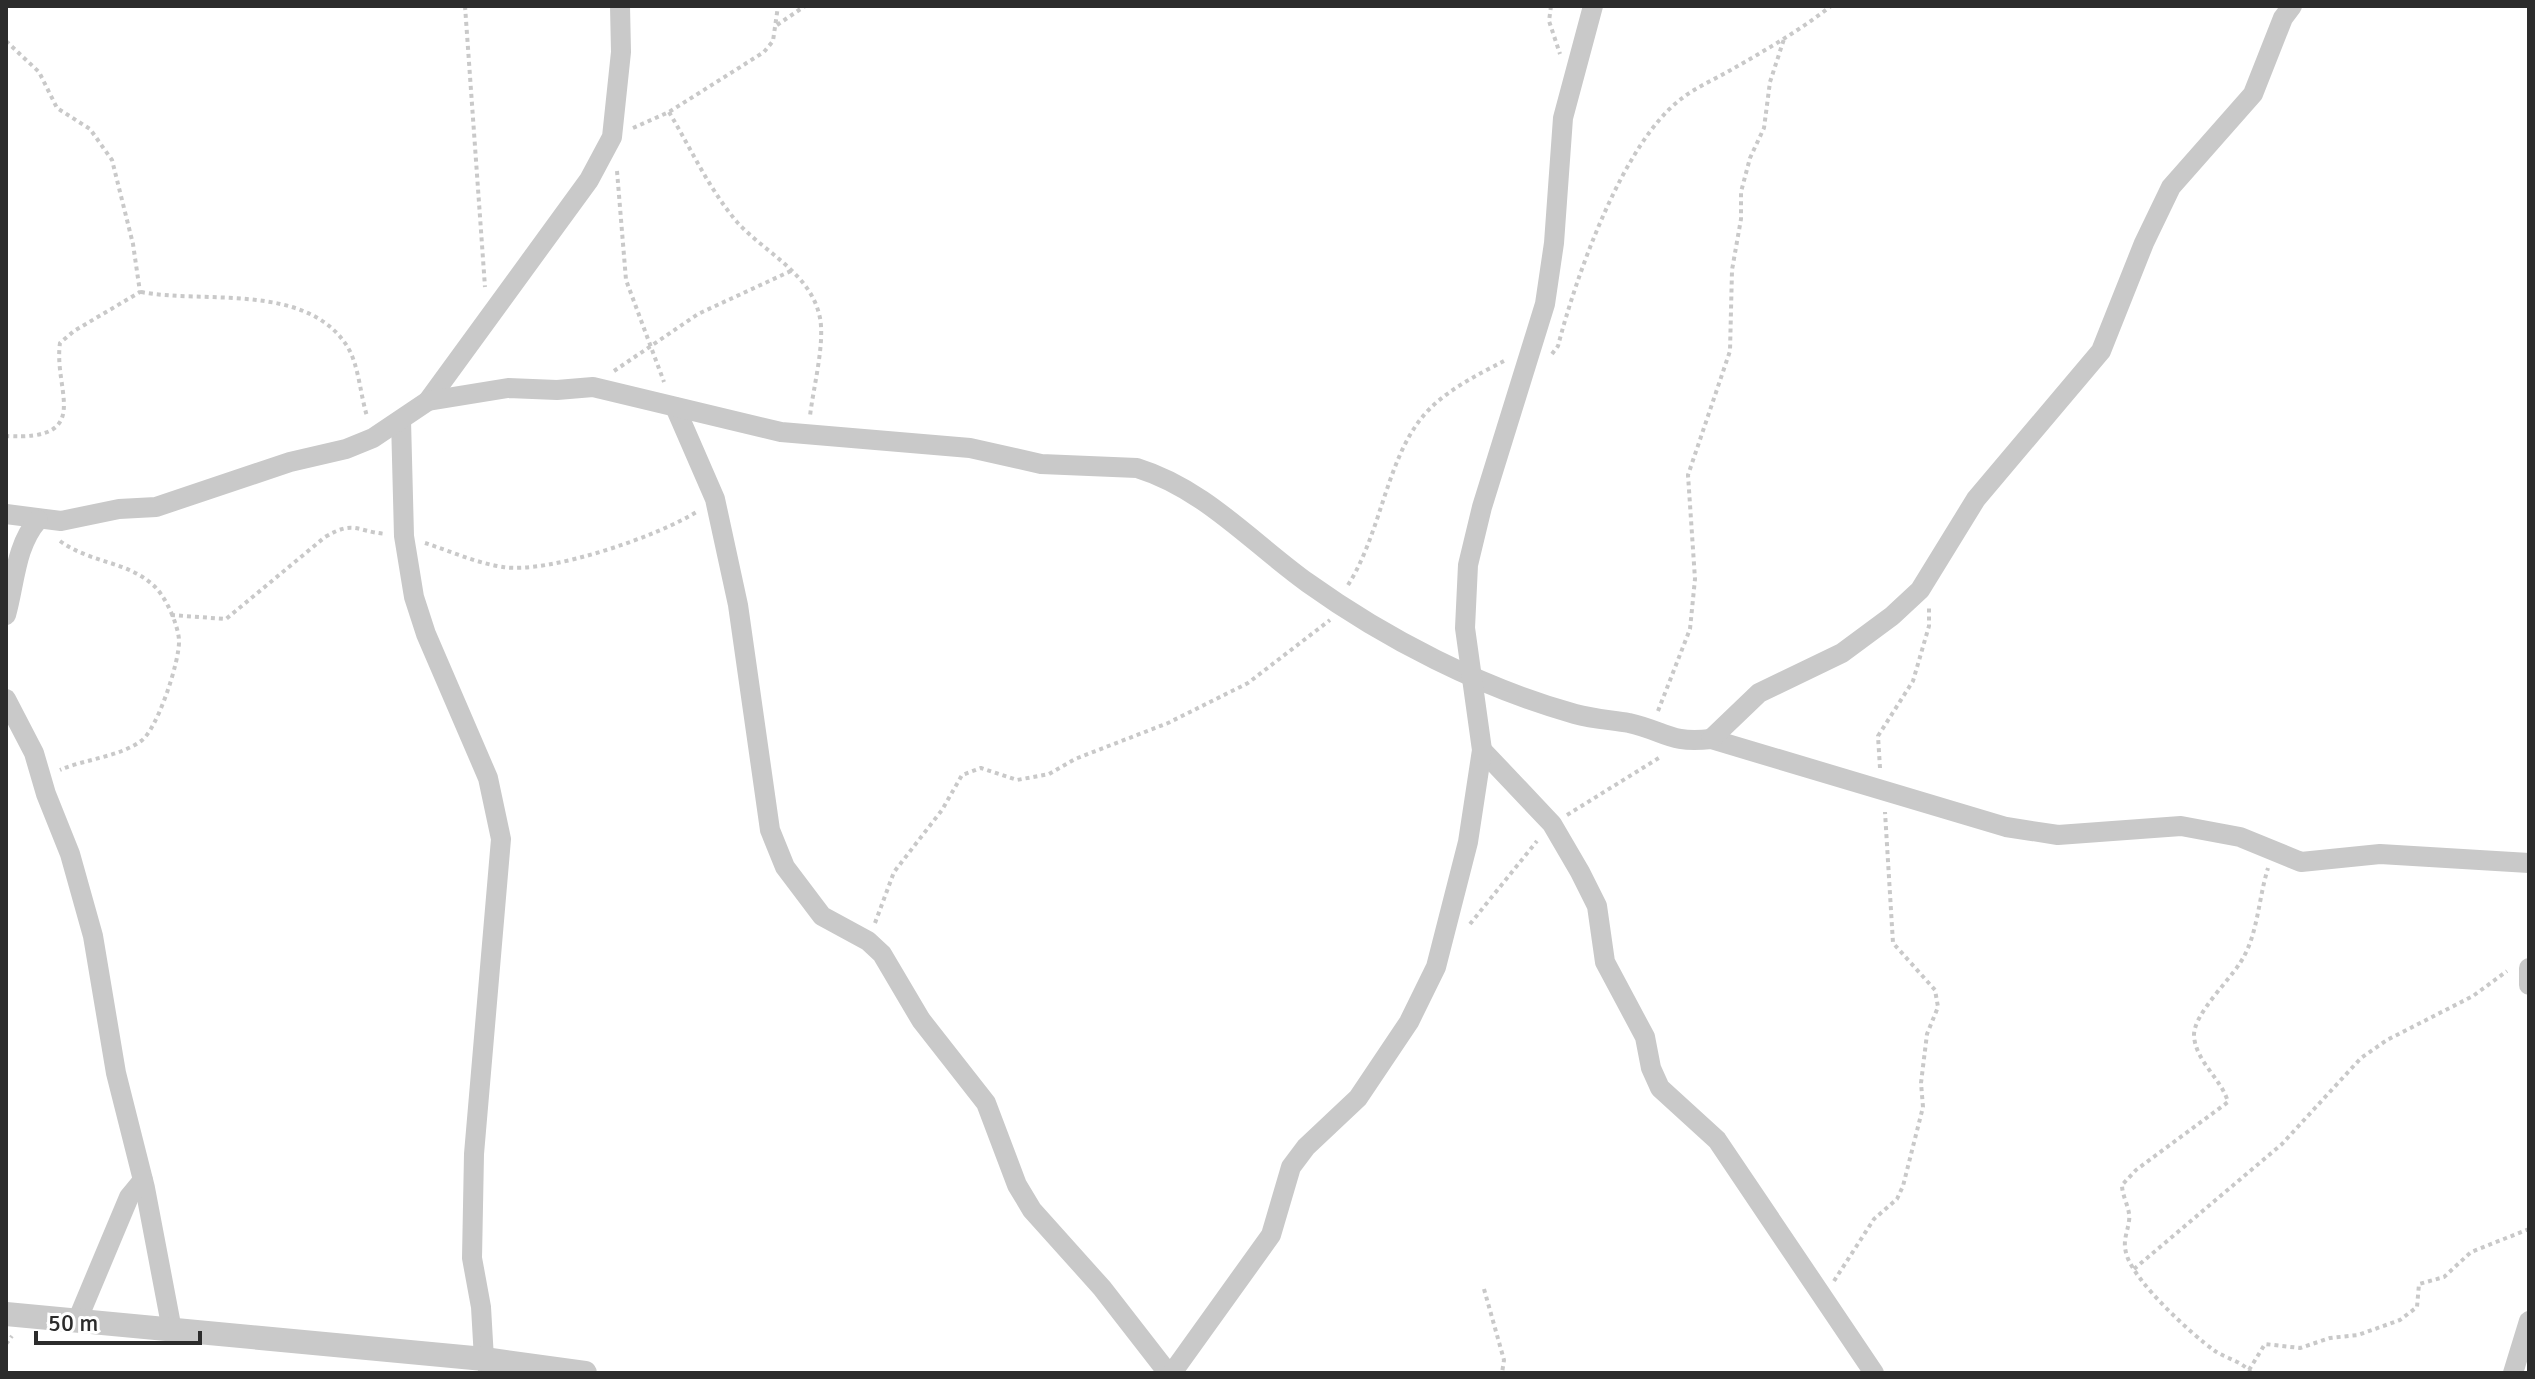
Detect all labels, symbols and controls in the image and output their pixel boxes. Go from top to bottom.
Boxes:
scale bar [36,1295,200,1345]
text: 50 m [48,1308,98,1338]

